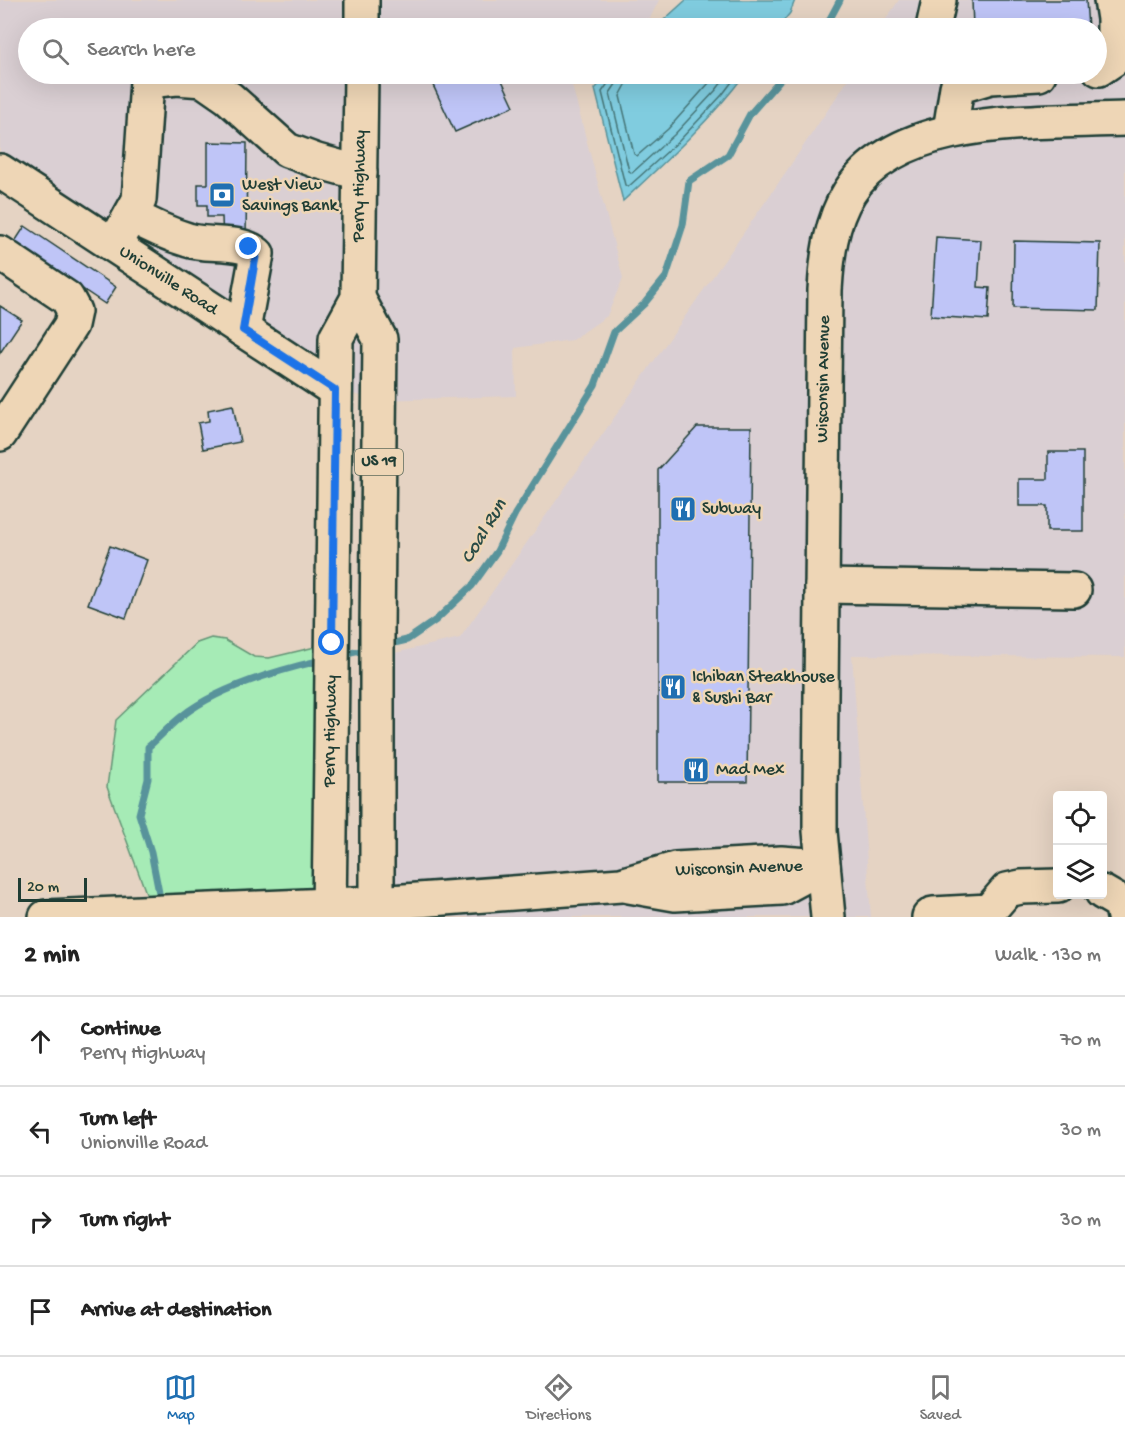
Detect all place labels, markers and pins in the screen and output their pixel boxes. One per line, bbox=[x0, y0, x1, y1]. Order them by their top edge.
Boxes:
place label: West View Savings Bank bbox=[242, 175, 340, 217]
bank icon: West View Savings Bank bbox=[207, 180, 237, 210]
restaurant icon: Subway bbox=[668, 494, 698, 524]
place label: Subway bbox=[702, 499, 761, 520]
place label: Ichiban Steakhouse & Sushi Bar bbox=[692, 667, 835, 709]
restaurant icon: Ichiban Steakhouse & Sushi Bar bbox=[658, 672, 688, 702]
restaurant icon: Mad Mex bbox=[681, 755, 711, 785]
place label: Mad Mex bbox=[716, 760, 785, 781]

